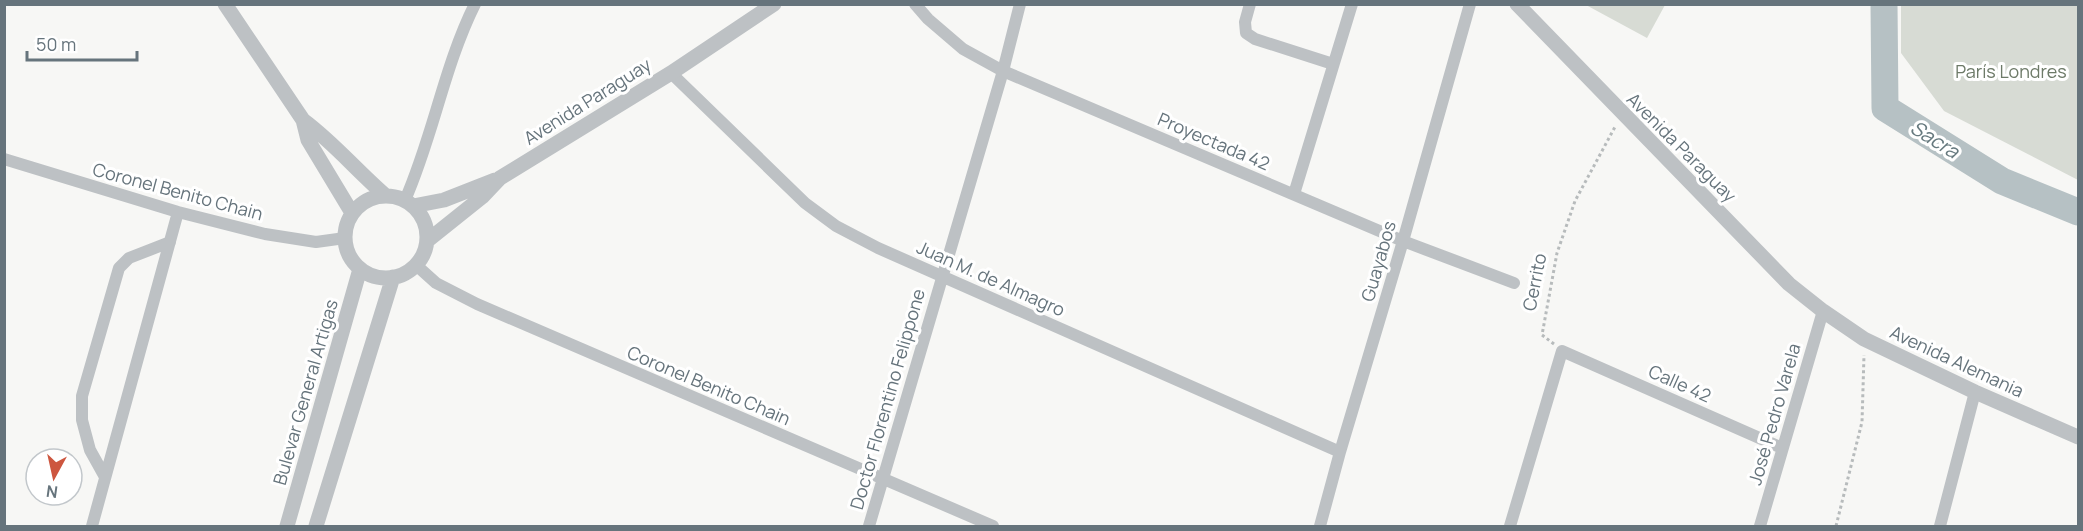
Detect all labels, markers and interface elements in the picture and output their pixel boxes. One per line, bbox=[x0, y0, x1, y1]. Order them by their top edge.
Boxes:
scale bar bbox=[27, 24, 136, 62]
text: 50 m bbox=[36, 32, 76, 56]
street label: Avenida Paraguay bbox=[519, 52, 656, 150]
park label: París Londres bbox=[1955, 59, 2067, 83]
street label: Avenida Paraguay bbox=[1622, 87, 1742, 207]
street label: Proyectada 42 bbox=[1154, 107, 1274, 175]
water label: Sacra bbox=[1906, 114, 1965, 165]
street label: Coronel Benito Chain bbox=[90, 157, 266, 225]
street label: Guayabos bbox=[1355, 218, 1401, 304]
street label: Juan M. de Almagro bbox=[913, 235, 1069, 321]
street label: Cerrito bbox=[1517, 251, 1551, 313]
street label: Doctor Florentino Felippone bbox=[844, 286, 930, 512]
street label: Bulevar General Artigas bbox=[267, 296, 343, 488]
street label: Avenida Alemania bbox=[1886, 320, 2028, 402]
street label: Coronel Benito Chain bbox=[624, 340, 794, 430]
street label: José Pedro Varela bbox=[1742, 340, 1806, 488]
street label: Calle 42 bbox=[1645, 359, 1715, 407]
north arrow bbox=[24, 447, 84, 507]
text: N bbox=[45, 480, 59, 504]

